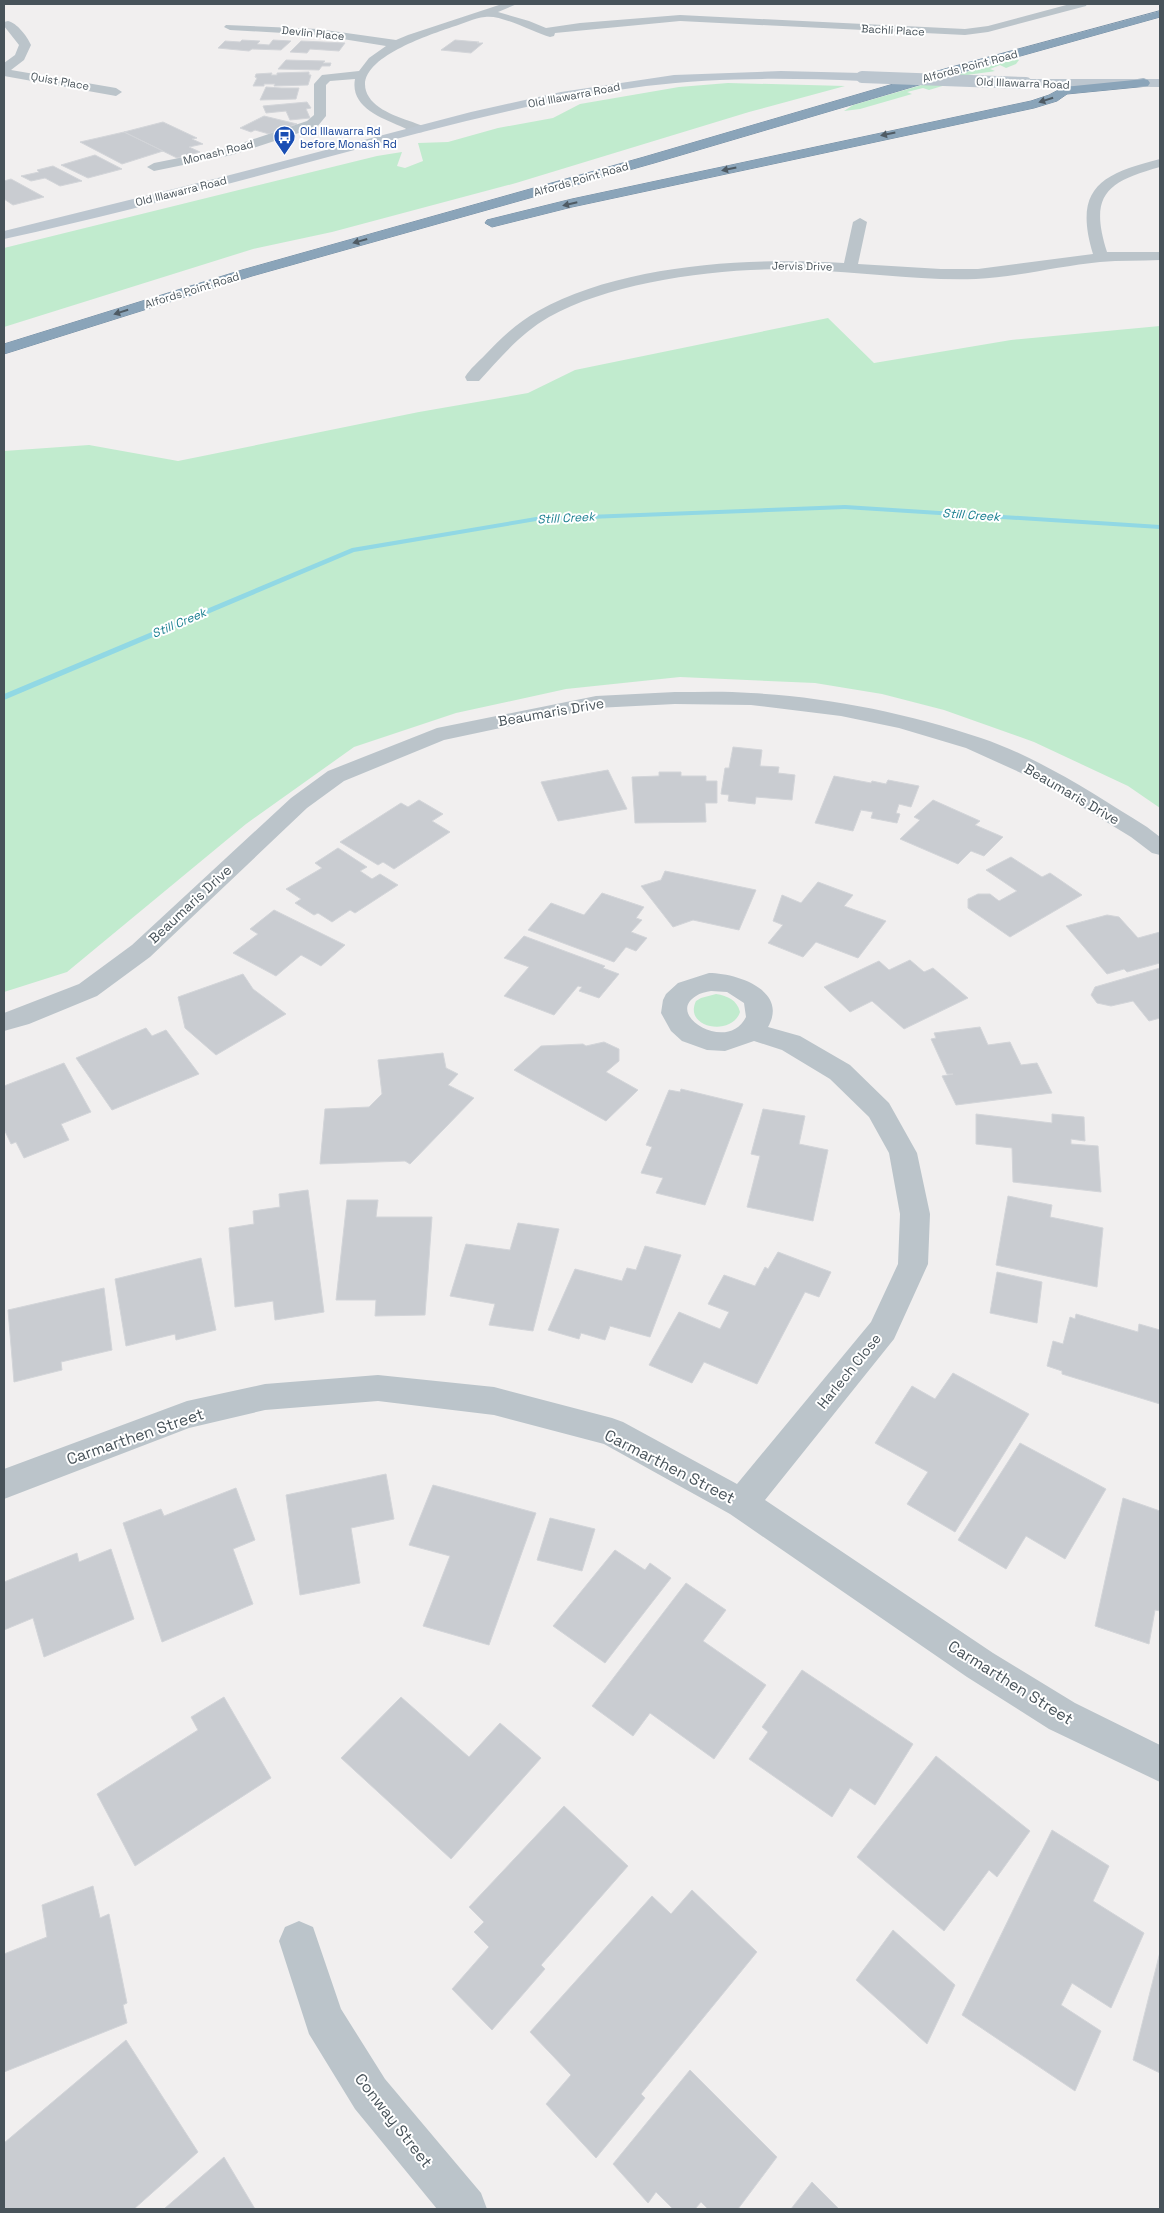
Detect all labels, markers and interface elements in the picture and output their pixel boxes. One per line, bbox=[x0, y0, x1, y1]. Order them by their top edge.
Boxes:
street label: Bachli Place bbox=[861, 21, 925, 39]
street label: Devlin Place bbox=[281, 23, 345, 43]
street label: Alfords Point Road bbox=[921, 47, 1019, 85]
street label: Quist Place bbox=[30, 69, 90, 93]
street label: Old Illawarra Road bbox=[976, 74, 1070, 92]
street label: Old Illawarra Road bbox=[527, 79, 621, 111]
one-way arrow bbox=[1038, 96, 1053, 104]
place label: Old Illawarra Rd before Monash Rd bbox=[300, 124, 397, 151]
bus stop icon: Old Illawarra Rd before Monash Rd bbox=[272, 125, 296, 156]
one-way arrow bbox=[879, 131, 895, 139]
street label: Monash Road bbox=[182, 137, 254, 167]
street label: Alfords Point Road bbox=[532, 159, 630, 199]
one-way arrow bbox=[721, 165, 736, 173]
street label: Old Illawarra Road bbox=[134, 173, 228, 209]
one-way arrow bbox=[562, 200, 577, 208]
one-way arrow bbox=[353, 237, 368, 245]
street label: Jervis Drive bbox=[772, 258, 832, 274]
street label: Alfords Point Road bbox=[143, 269, 241, 311]
one-way arrow bbox=[113, 309, 128, 317]
water label: Still Creek bbox=[942, 505, 1002, 525]
water label: Still Creek bbox=[537, 508, 597, 527]
water label: Still Creek bbox=[149, 604, 210, 642]
street label: Beaumaris Drive bbox=[497, 694, 605, 730]
street label: Beaumaris Drive bbox=[1021, 759, 1123, 829]
street label: Beaumaris Drive bbox=[145, 861, 235, 947]
street label: Harlech Close bbox=[813, 1330, 885, 1412]
street label: Carmarthen Street bbox=[64, 1403, 207, 1470]
street label: Carmarthen Street bbox=[601, 1424, 739, 1508]
street label: Carmarthen Street bbox=[944, 1635, 1077, 1729]
street label: Conway Street bbox=[350, 2069, 437, 2172]

